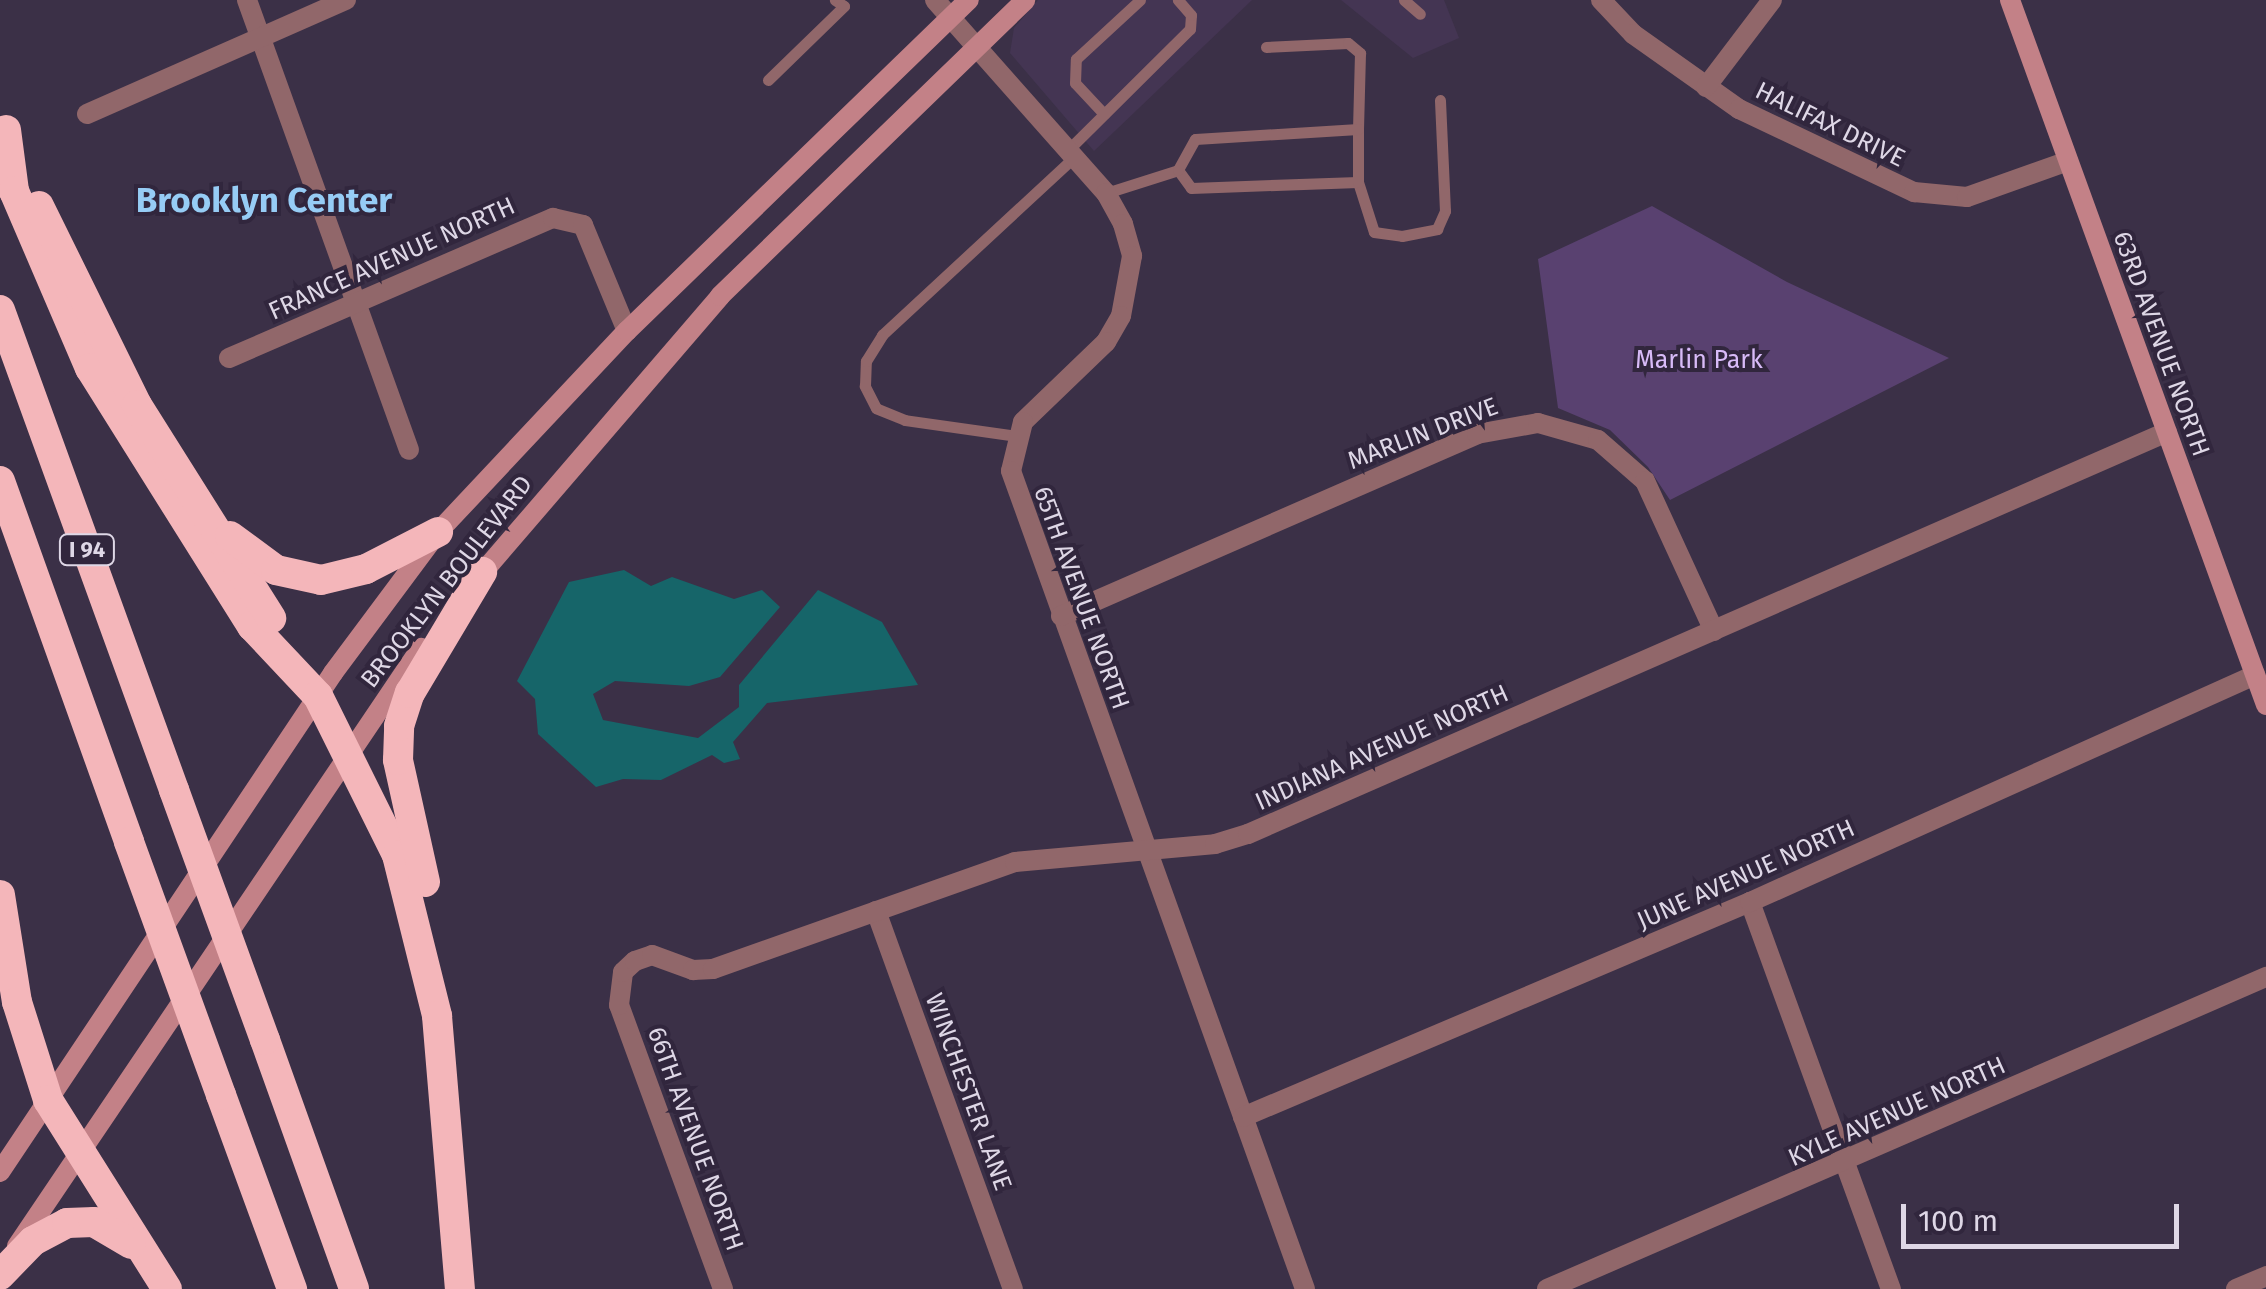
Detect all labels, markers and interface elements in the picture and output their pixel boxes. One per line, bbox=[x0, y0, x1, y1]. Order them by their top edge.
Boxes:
street label: HALIFAX DRIVE bbox=[1750, 76, 1910, 174]
district label: Brooklyn Center bbox=[136, 179, 392, 221]
street label: FRANCE AVENUE NORTH bbox=[264, 191, 520, 327]
street label: 63RD AVENUE NORTH bbox=[2106, 227, 2216, 461]
park label: Marlin Park bbox=[1635, 345, 1763, 375]
street label: MARLIN DRIVE bbox=[1344, 392, 1502, 476]
street label: BROOKLYN BOULEVARD bbox=[355, 470, 539, 694]
street label: 65TH AVENUE NORTH bbox=[1027, 482, 1135, 714]
road number: I 94 bbox=[57, 533, 117, 567]
street label: INDIANA AVENUE NORTH bbox=[1251, 679, 1513, 817]
street label: JUNE AVENUE NORTH bbox=[1633, 813, 1859, 937]
street label: WINCHESTER LANE bbox=[918, 989, 1018, 1195]
street label: 66TH AVENUE NORTH bbox=[641, 1023, 749, 1255]
street label: KYLE AVENUE NORTH bbox=[1784, 1051, 2010, 1173]
scale bar bbox=[1906, 1184, 2184, 1246]
text: 100 m bbox=[1918, 1203, 1998, 1239]

